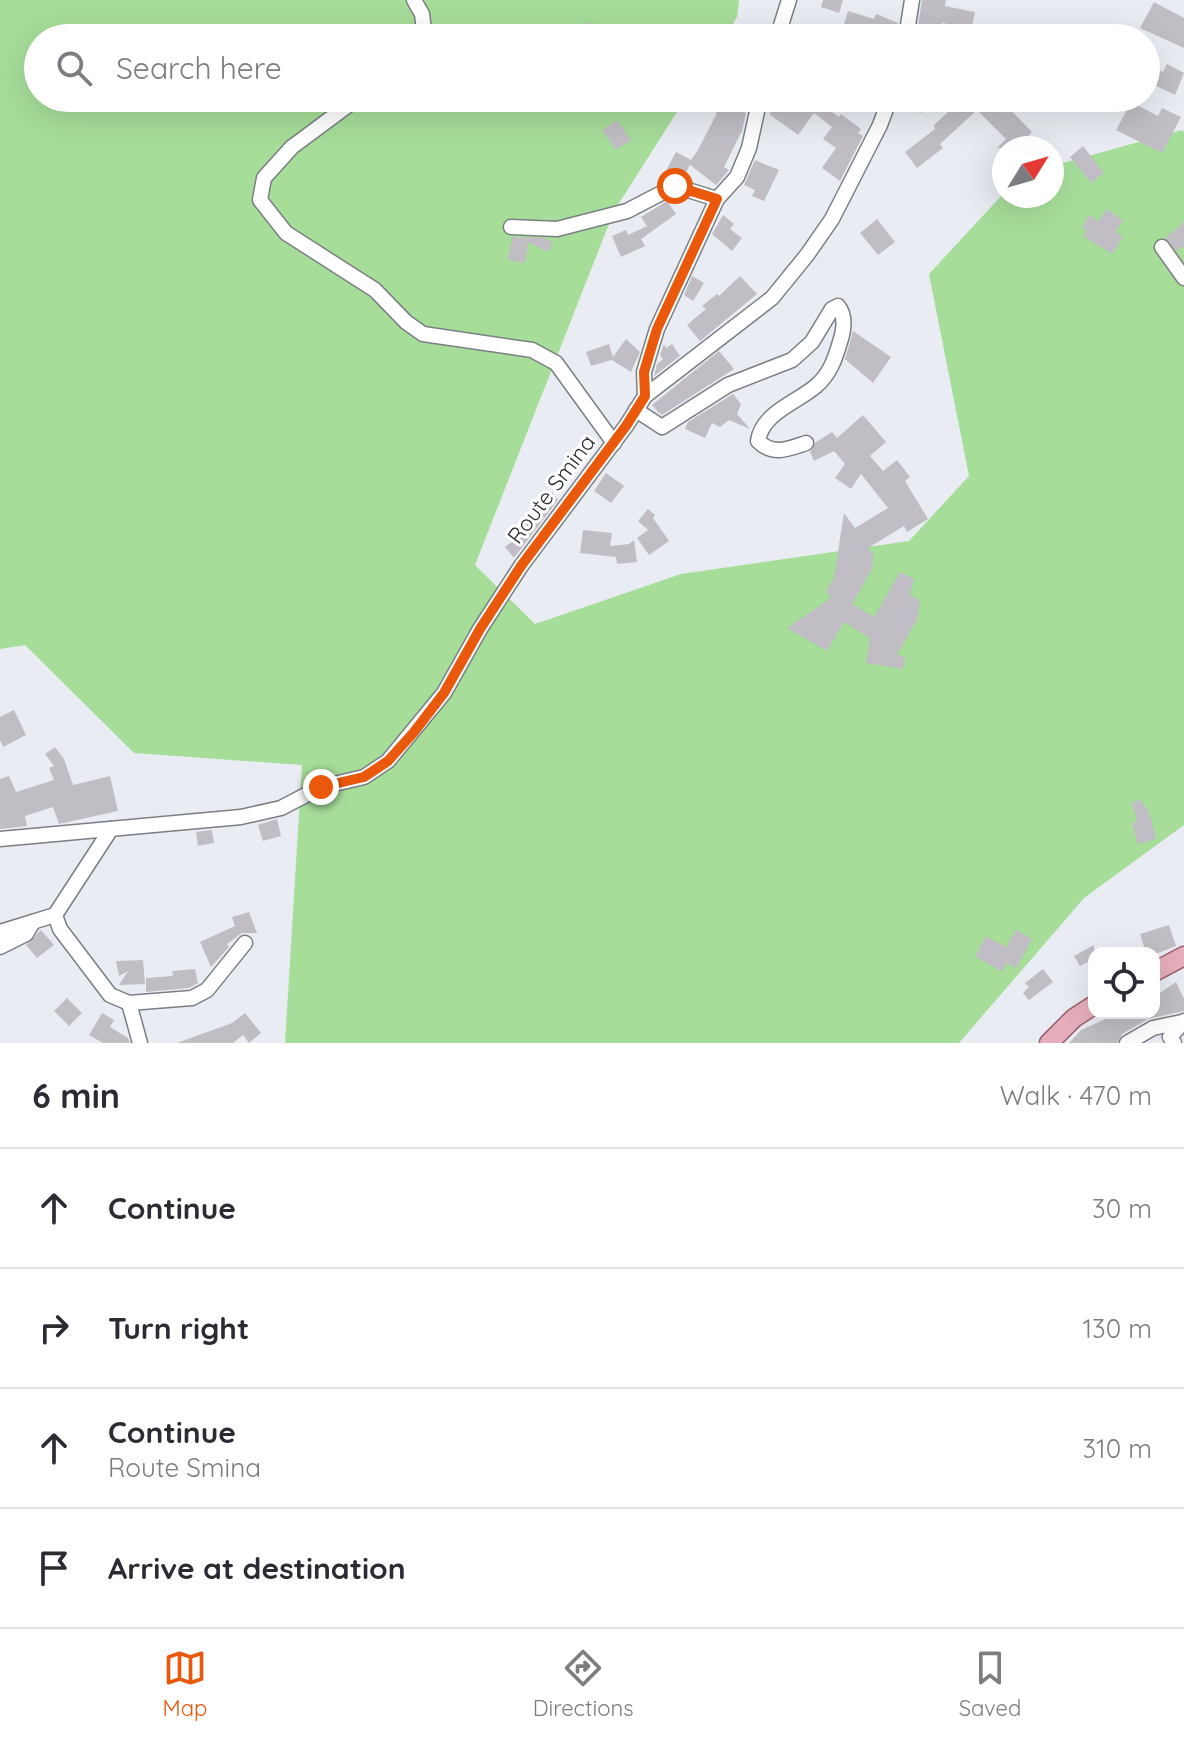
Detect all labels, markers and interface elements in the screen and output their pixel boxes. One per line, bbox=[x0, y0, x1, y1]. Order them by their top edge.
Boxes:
search box bbox=[24, 24, 1160, 112]
icon: search bbox=[52, 46, 96, 90]
text: Search here bbox=[116, 49, 282, 87]
north arrow bbox=[992, 136, 1064, 208]
route start bbox=[657, 168, 693, 204]
street label: Route Smina bbox=[501, 429, 601, 549]
route end bbox=[303, 769, 339, 805]
map controls bbox=[1088, 947, 1160, 1019]
button: locate bbox=[1088, 947, 1160, 1019]
text: 6 min bbox=[32, 1074, 120, 1117]
text: Walk · 470 m bbox=[1000, 1079, 1152, 1112]
icon: ahead bbox=[32, 1186, 76, 1230]
text: Continue bbox=[108, 1189, 236, 1227]
text: 30 m bbox=[1092, 1192, 1152, 1225]
icon: right bbox=[32, 1306, 76, 1350]
text: Turn right bbox=[108, 1309, 249, 1347]
text: 130 m bbox=[1082, 1312, 1152, 1345]
text: Continue bbox=[108, 1413, 236, 1451]
icon: ahead bbox=[32, 1426, 76, 1470]
text: 310 m bbox=[1082, 1432, 1152, 1465]
text: Route Smina bbox=[108, 1451, 261, 1484]
icon: arrive bbox=[32, 1546, 76, 1590]
text: Arrive at destination bbox=[108, 1549, 406, 1587]
tab: Map bbox=[163, 1646, 207, 1722]
tab: Directions bbox=[533, 1646, 633, 1722]
tab: Saved bbox=[959, 1646, 1021, 1722]

